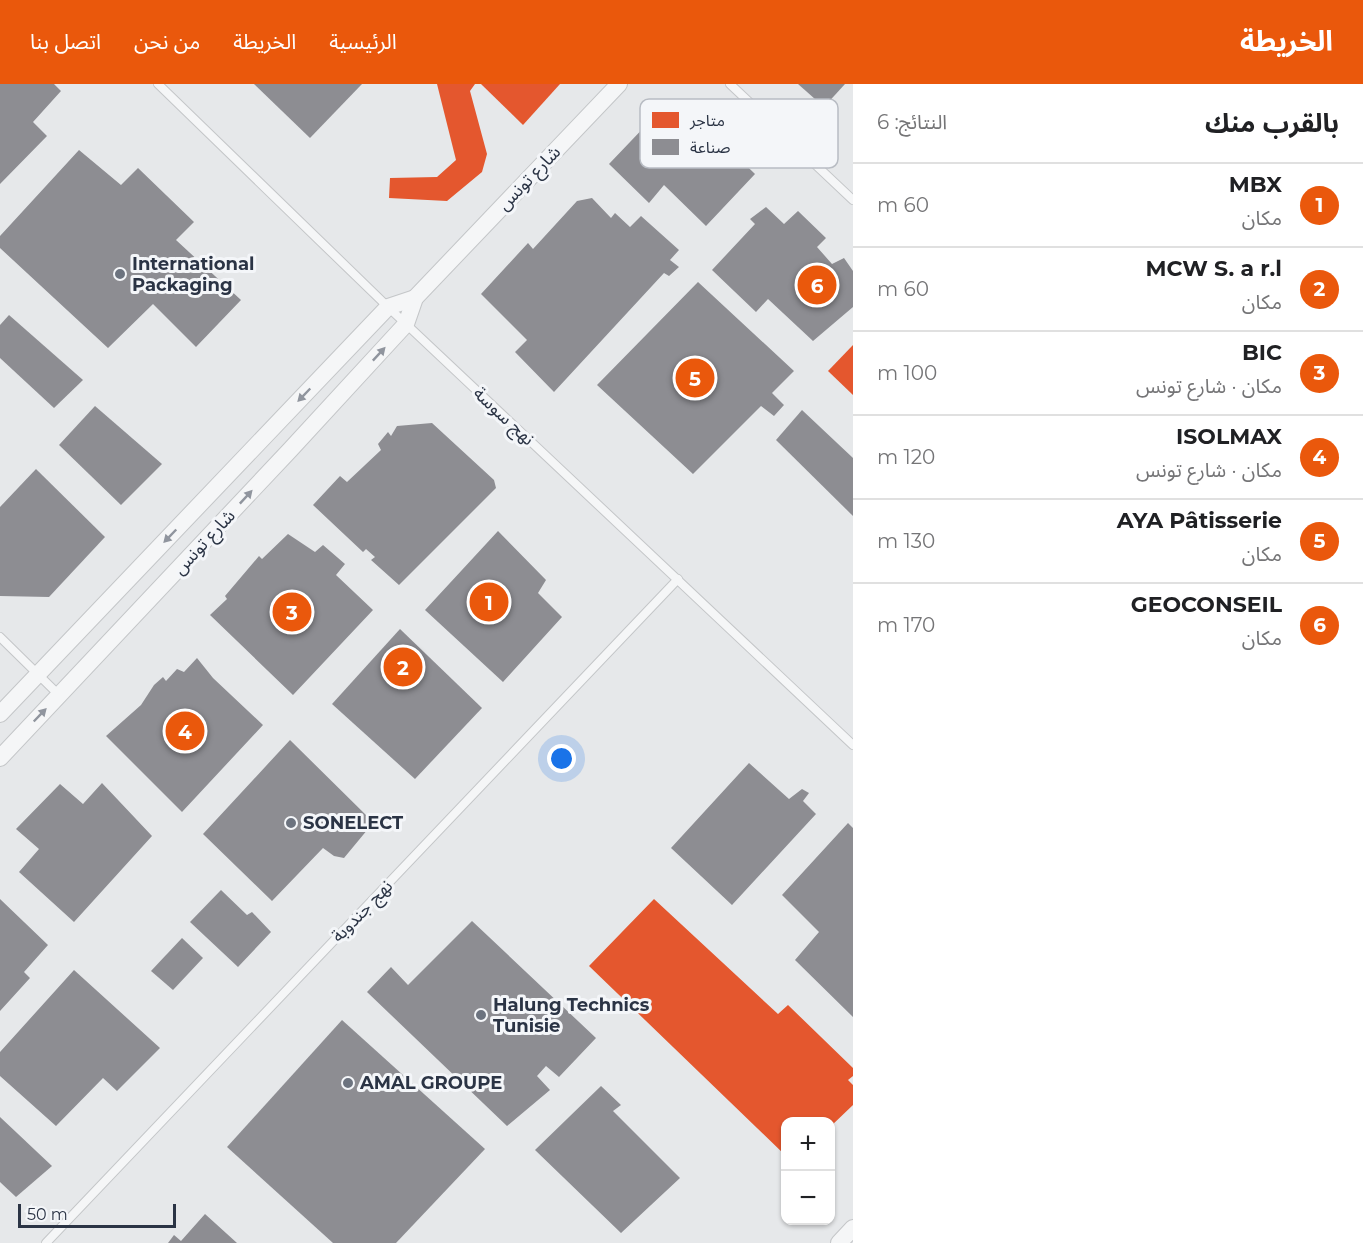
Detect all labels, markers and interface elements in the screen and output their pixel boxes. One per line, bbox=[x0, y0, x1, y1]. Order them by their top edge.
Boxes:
text: الخريطة bbox=[1240, 24, 1333, 58]
text: اتصل بنا bbox=[30, 29, 101, 54]
text: من نحن bbox=[134, 29, 200, 54]
text: الخريطة bbox=[233, 29, 296, 54]
text: الرئيسية bbox=[329, 29, 397, 54]
legend bbox=[640, 99, 838, 168]
text: بالقرب منك bbox=[1205, 107, 1339, 139]
text: النتائج: 6 bbox=[877, 110, 947, 134]
text: متاجر bbox=[689, 111, 725, 130]
text: صناعة bbox=[690, 138, 730, 157]
street label: شارع تونس bbox=[493, 141, 567, 217]
text: MBX bbox=[1229, 171, 1282, 198]
text: 60 m bbox=[877, 193, 929, 217]
text: 1 bbox=[1316, 193, 1323, 217]
text: مكان bbox=[1242, 206, 1282, 230]
place label: International Packaging bbox=[132, 253, 254, 296]
text: MCW S. a r.l bbox=[1145, 255, 1282, 282]
pin: 6 bbox=[798, 262, 836, 308]
marker: International Packaging bbox=[113, 267, 127, 281]
text: 60 m bbox=[877, 277, 929, 301]
text: 2 bbox=[1314, 277, 1325, 301]
text: مكان bbox=[1242, 290, 1282, 314]
text: BIC bbox=[1242, 339, 1282, 366]
one-way arrow bbox=[372, 347, 385, 362]
pin: 5 bbox=[676, 356, 714, 400]
text: 100 m bbox=[877, 361, 937, 385]
text: 3 bbox=[1314, 361, 1325, 385]
text: مكان · شارع تونس bbox=[1136, 374, 1282, 398]
street label: نهج سوسة bbox=[467, 382, 539, 451]
one-way arrow bbox=[298, 387, 312, 401]
text: ISOLMAX bbox=[1176, 423, 1282, 450]
text: 120 m bbox=[877, 445, 935, 469]
text: 4 bbox=[1313, 445, 1326, 469]
text: مكان · شارع تونس bbox=[1136, 458, 1282, 482]
one-way arrow bbox=[239, 490, 252, 505]
street label: شارع تونس bbox=[168, 505, 242, 581]
text: AYA Pâtisserie bbox=[1117, 507, 1282, 534]
one-way arrow bbox=[164, 528, 177, 543]
text: 130 m bbox=[877, 529, 935, 553]
text: 5 bbox=[1314, 529, 1325, 553]
text: مكان bbox=[1242, 542, 1282, 566]
pin: 1 bbox=[470, 580, 508, 624]
pin: 3 bbox=[272, 590, 312, 634]
text: GEOCONSEIL bbox=[1131, 591, 1282, 618]
text: 170 m bbox=[877, 613, 935, 637]
text: 6 bbox=[1313, 613, 1326, 637]
text: مكان bbox=[1242, 626, 1282, 650]
pin: 2 bbox=[384, 644, 422, 690]
pin: 4 bbox=[166, 708, 204, 754]
one-way arrow bbox=[33, 709, 47, 723]
your location bbox=[547, 744, 576, 773]
place label: SONELECT bbox=[303, 812, 404, 834]
marker: SONELECT bbox=[284, 816, 298, 830]
street label: نهج جندوبة bbox=[327, 875, 399, 948]
place label: Halung Technics Tunisie bbox=[493, 994, 650, 1037]
marker: Halung Technics Tunisie bbox=[474, 1008, 488, 1022]
place label: AMAL GROUPE bbox=[359, 1072, 502, 1094]
marker: AMAL GROUPE bbox=[341, 1076, 355, 1090]
map controls bbox=[781, 1117, 835, 1225]
button: + bbox=[781, 1117, 835, 1171]
button: − bbox=[781, 1171, 835, 1225]
scale bar bbox=[18, 1201, 176, 1228]
text: 50 m bbox=[27, 1205, 68, 1224]

